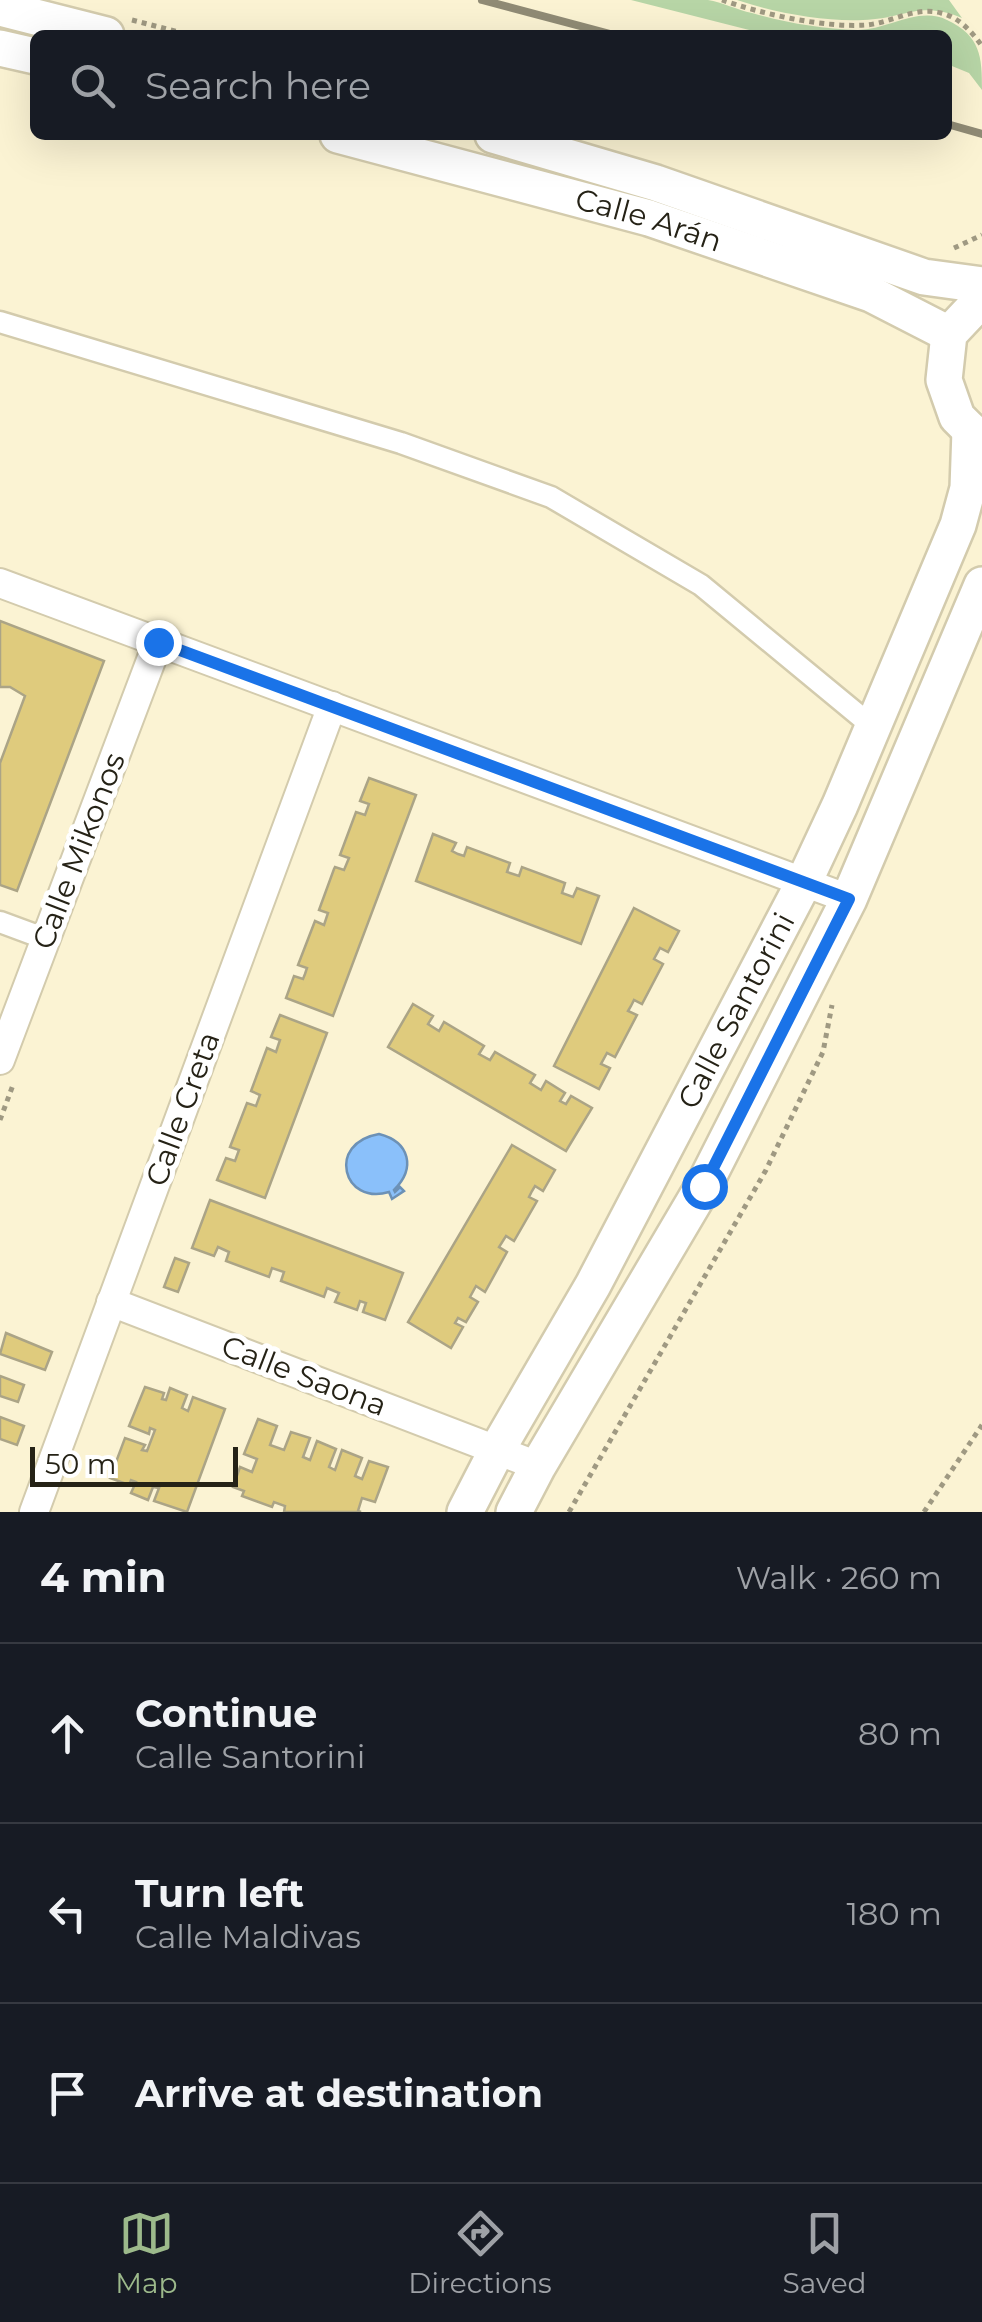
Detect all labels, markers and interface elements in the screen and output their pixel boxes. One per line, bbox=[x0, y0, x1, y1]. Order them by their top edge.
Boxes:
search box bbox=[30, 30, 952, 140]
icon: search bbox=[65, 58, 120, 113]
text: Search here bbox=[145, 62, 371, 109]
street label: Calle Arán bbox=[571, 180, 727, 260]
route end bbox=[136, 620, 182, 666]
street label: Calle Mikonos bbox=[24, 747, 133, 954]
street label: Calle Santorini bbox=[670, 906, 803, 1115]
street label: Calle Creta bbox=[138, 1027, 227, 1191]
route start bbox=[682, 1164, 728, 1210]
street label: Calle Saona bbox=[216, 1327, 392, 1424]
scale bar bbox=[30, 1442, 238, 1486]
text: 50 m bbox=[45, 1447, 116, 1481]
text: 4 min bbox=[40, 1551, 167, 1603]
text: Walk · 260 m bbox=[736, 1558, 942, 1597]
text: Continue bbox=[135, 1690, 317, 1737]
icon: ahead bbox=[40, 1706, 95, 1761]
text: 80 m bbox=[858, 1714, 942, 1753]
text: Calle Santorini bbox=[135, 1737, 365, 1776]
text: Turn left bbox=[135, 1870, 304, 1917]
icon: left bbox=[40, 1886, 95, 1941]
text: 180 m bbox=[847, 1894, 942, 1933]
text: Calle Maldivas bbox=[135, 1917, 361, 1956]
icon: arrive bbox=[40, 2066, 95, 2121]
text: Arrive at destination bbox=[135, 2070, 543, 2117]
tab: Map bbox=[115, 2206, 178, 2300]
tab: Directions bbox=[408, 2206, 552, 2300]
tab: Saved bbox=[782, 2206, 867, 2300]

